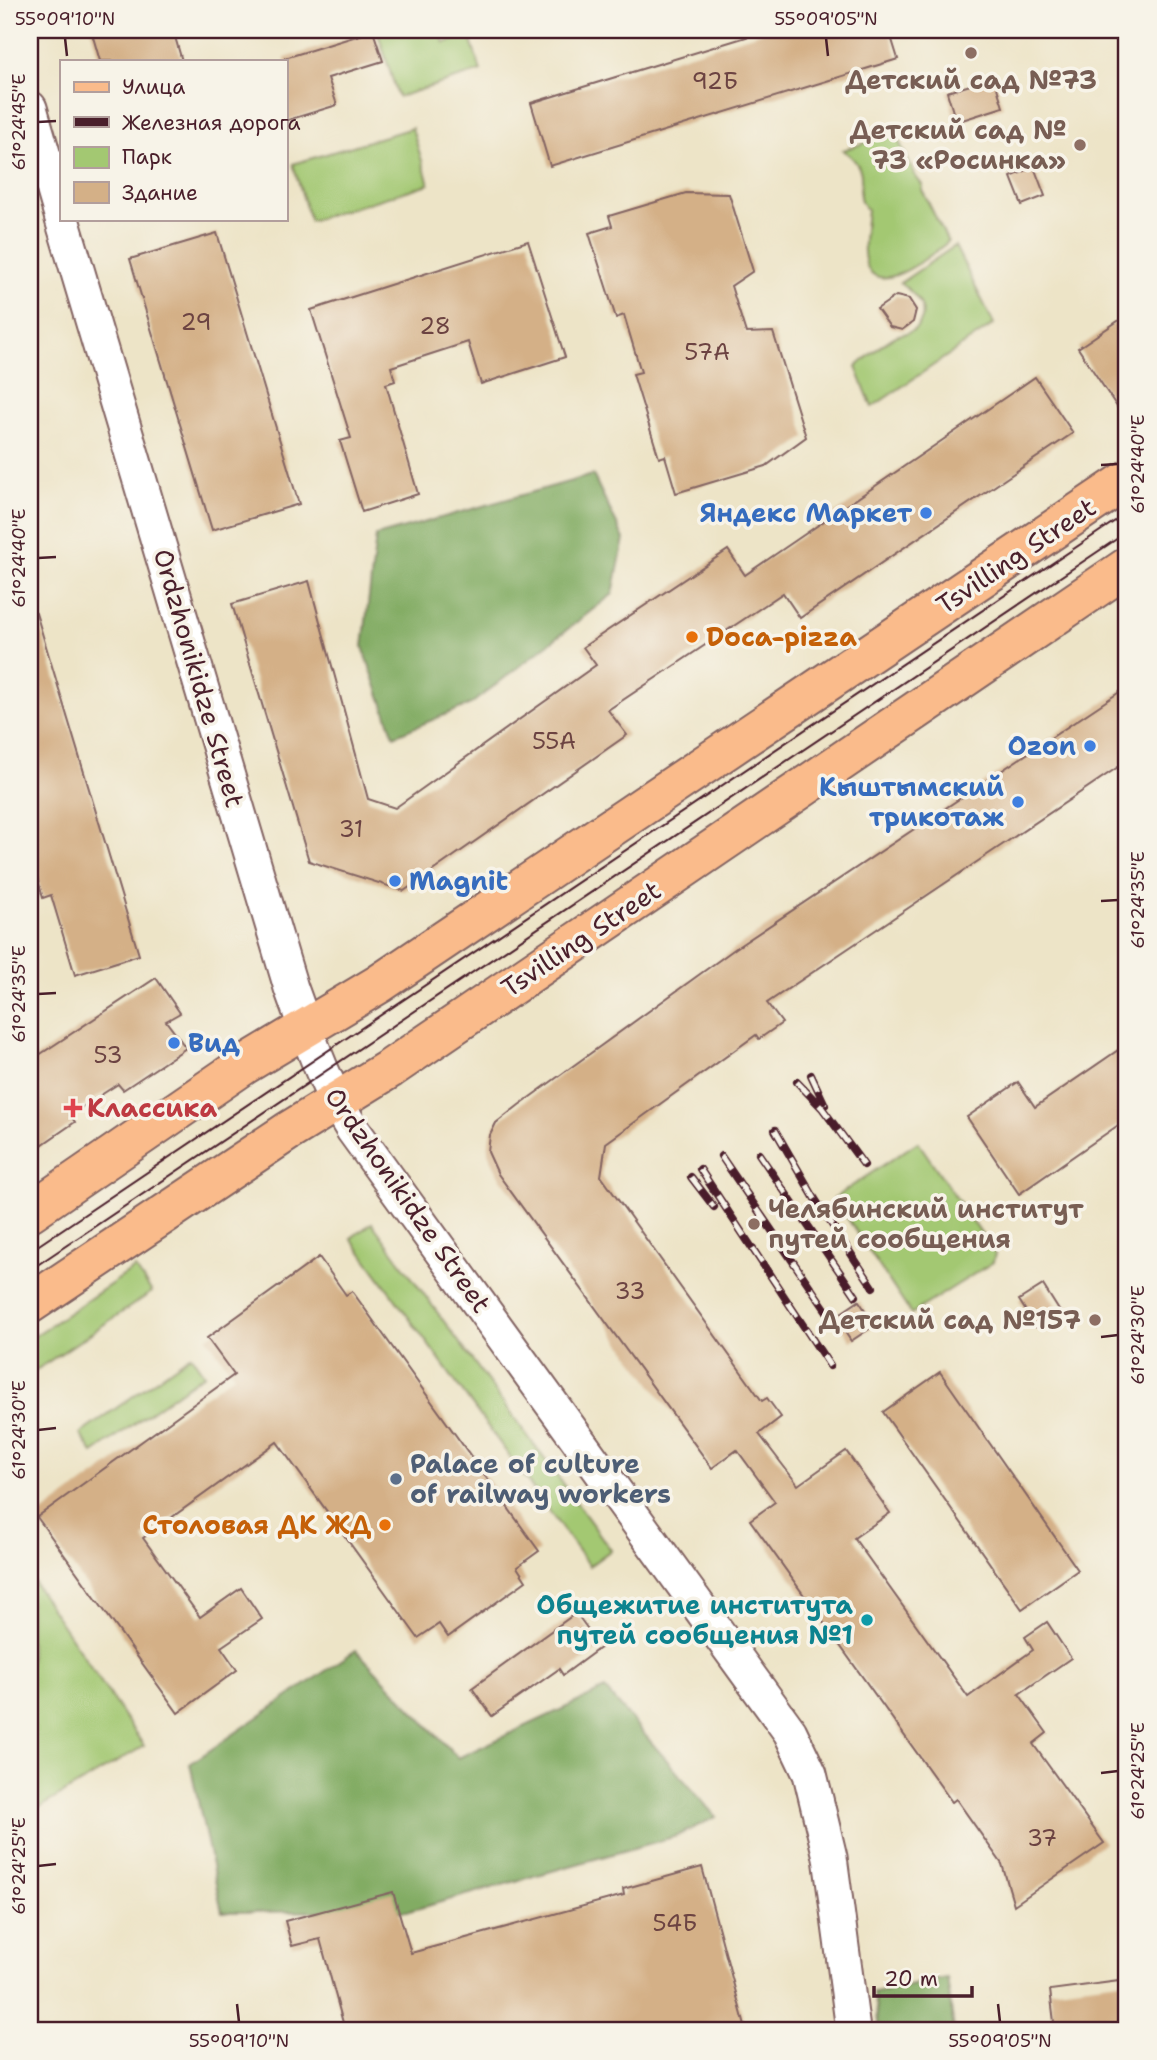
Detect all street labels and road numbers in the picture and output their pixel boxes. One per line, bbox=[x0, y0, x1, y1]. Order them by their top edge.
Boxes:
street label: Tsvilling Street bbox=[929, 489, 1102, 622]
street label: Ordzhonikidze Street bbox=[146, 544, 253, 811]
street label: Tsvilling Street bbox=[494, 872, 667, 1005]
street label: Ordzhonikidze Street bbox=[317, 1080, 499, 1319]

